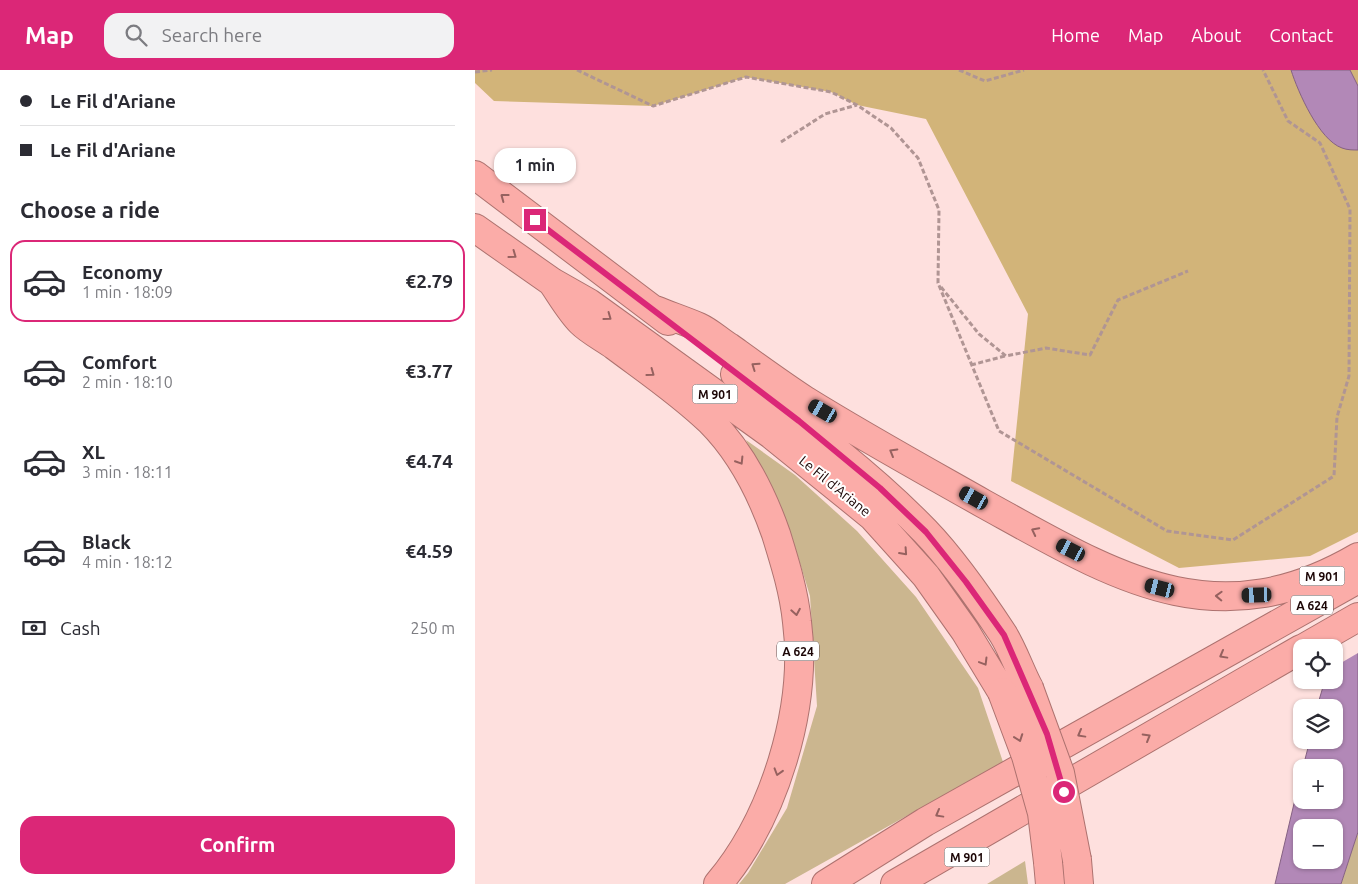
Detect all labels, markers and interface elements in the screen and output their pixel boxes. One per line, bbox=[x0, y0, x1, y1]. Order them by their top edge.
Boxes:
search box bbox=[104, 13, 454, 58]
icon: search bbox=[122, 21, 150, 49]
text: Map bbox=[25, 22, 74, 49]
text: Search here bbox=[162, 24, 262, 46]
text: Home bbox=[1051, 25, 1100, 45]
text: Map bbox=[1128, 25, 1163, 45]
text: About bbox=[1191, 25, 1241, 45]
text: Contact bbox=[1269, 25, 1333, 45]
text: Le Fil d'Ariane bbox=[50, 90, 176, 112]
text: Le Fil d'Ariane bbox=[50, 139, 176, 161]
callout: 1 min bbox=[494, 148, 576, 182]
text: 1 min bbox=[515, 156, 555, 174]
one-way arrow bbox=[500, 194, 510, 203]
text: Choose a ride bbox=[20, 197, 160, 222]
route end bbox=[524, 209, 546, 231]
one-way arrow bbox=[507, 249, 517, 258]
icon: car bbox=[22, 259, 67, 304]
text: Economy bbox=[82, 261, 163, 283]
text: €2.79 bbox=[405, 270, 453, 292]
text: 1 min · 18:09 bbox=[82, 283, 173, 301]
one-way arrow bbox=[602, 311, 612, 320]
icon: car bbox=[22, 349, 67, 394]
text: Comfort bbox=[82, 351, 157, 373]
text: €3.77 bbox=[405, 360, 453, 382]
one-way arrow bbox=[751, 363, 761, 372]
one-way arrow bbox=[645, 367, 655, 376]
text: 2 min · 18:10 bbox=[82, 373, 173, 391]
road number: M 901 bbox=[693, 384, 737, 404]
car bbox=[806, 397, 839, 425]
icon: car bbox=[22, 439, 67, 484]
text: XL bbox=[82, 441, 105, 463]
one-way arrow bbox=[889, 448, 898, 458]
text: €4.74 bbox=[405, 450, 453, 472]
street label: Le Fil d'Ariane bbox=[796, 452, 874, 520]
one-way arrow bbox=[734, 455, 743, 465]
text: 3 min · 18:11 bbox=[82, 463, 173, 481]
car bbox=[957, 484, 990, 512]
one-way arrow bbox=[1031, 527, 1040, 537]
icon: car bbox=[22, 529, 67, 574]
text: Black bbox=[82, 531, 131, 553]
car bbox=[1054, 537, 1087, 563]
text: €4.59 bbox=[405, 540, 453, 562]
one-way arrow bbox=[899, 546, 908, 555]
text: 4 min · 18:12 bbox=[82, 553, 173, 571]
road number: M 901 bbox=[1299, 566, 1345, 586]
car bbox=[1143, 577, 1176, 599]
car bbox=[1241, 587, 1272, 603]
one-way arrow bbox=[1214, 591, 1222, 601]
road number: A 624 bbox=[1291, 596, 1333, 614]
one-way arrow bbox=[790, 608, 800, 617]
icon: cash bbox=[20, 614, 48, 642]
text: Cash bbox=[60, 617, 101, 639]
text: 250 m bbox=[410, 619, 455, 637]
map controls bbox=[1293, 639, 1343, 869]
button: locate bbox=[1293, 639, 1343, 689]
road number: A 624 bbox=[777, 642, 819, 660]
one-way arrow bbox=[1219, 648, 1228, 658]
one-way arrow bbox=[977, 656, 987, 665]
button: layers bbox=[1293, 699, 1343, 749]
one-way arrow bbox=[1077, 728, 1086, 738]
one-way arrow bbox=[1013, 733, 1023, 742]
one-way arrow bbox=[1142, 734, 1151, 744]
button: + bbox=[1293, 759, 1343, 809]
one-way arrow bbox=[774, 768, 784, 776]
route start bbox=[1053, 781, 1075, 803]
one-way arrow bbox=[936, 808, 945, 818]
button: Confirm bbox=[20, 816, 455, 874]
button: − bbox=[1293, 819, 1343, 869]
road number: M 901 bbox=[945, 848, 989, 866]

